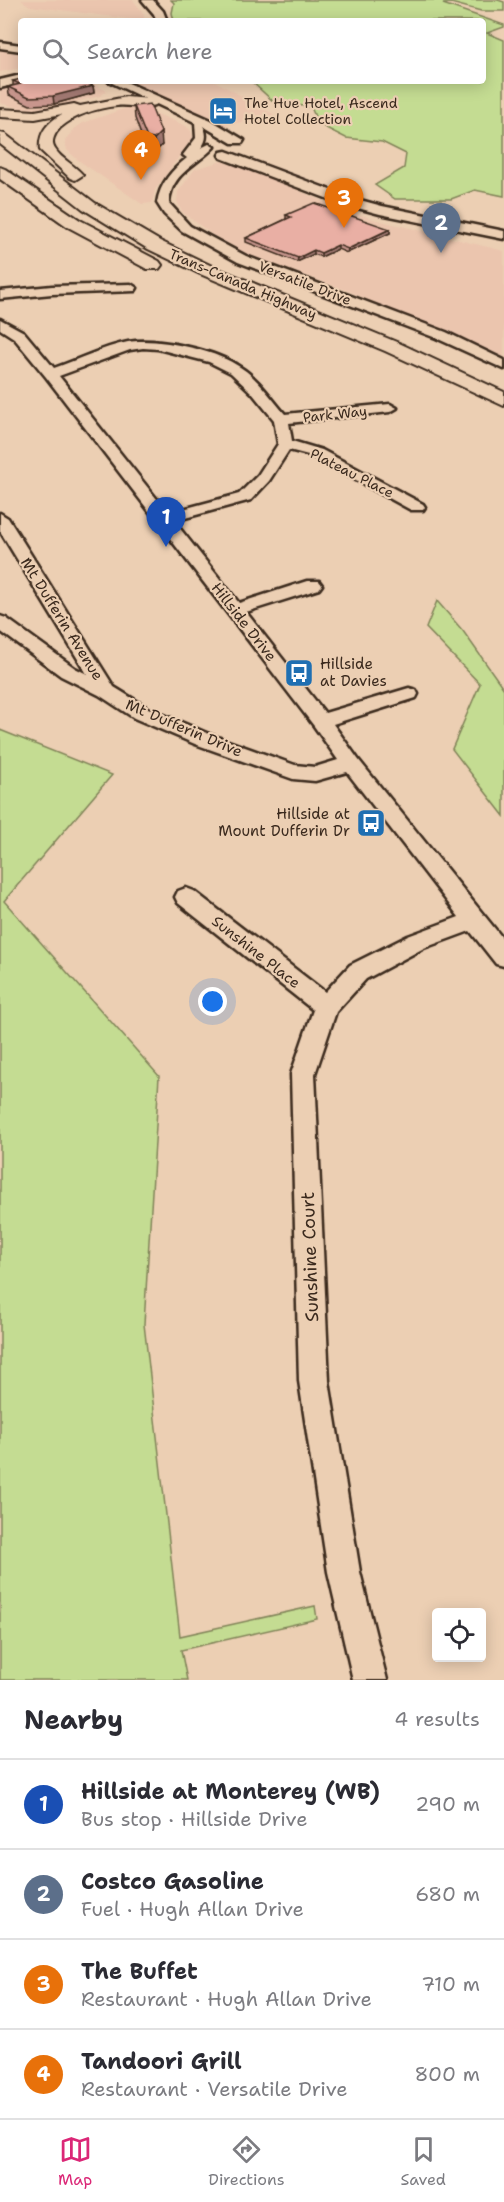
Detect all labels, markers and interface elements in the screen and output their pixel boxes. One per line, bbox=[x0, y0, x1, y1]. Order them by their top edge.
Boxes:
search box bbox=[18, 18, 486, 84]
icon: search bbox=[39, 35, 72, 68]
text: Search here bbox=[87, 37, 213, 66]
place label: The Hue Hotel, Ascend Hotel Collection bbox=[244, 94, 398, 128]
hotel icon: The Hue Hotel, Ascend Hotel Collection bbox=[207, 95, 239, 127]
pin: 4 bbox=[122, 130, 160, 180]
pin: 3 bbox=[324, 178, 364, 228]
pin: 2 bbox=[422, 204, 460, 253]
street label: Trans-Canada Highway bbox=[166, 245, 320, 323]
street label: Versatile Drive bbox=[256, 257, 354, 309]
street label: Park Way bbox=[302, 402, 368, 426]
street label: Plateau Place bbox=[307, 444, 397, 502]
pin: 1 bbox=[146, 498, 186, 547]
street label: Mt Dufferin Avenue bbox=[16, 554, 108, 684]
street label: Hillside Drive bbox=[207, 578, 281, 666]
place label: Hillside at Davies bbox=[320, 654, 387, 691]
bus stop icon: Hillside at Davies bbox=[283, 657, 315, 689]
street label: Mt Dufferin Drive bbox=[123, 694, 245, 762]
place label: Hillside at Mount Dufferin Dr bbox=[218, 804, 350, 841]
bus stop icon: Hillside at Mount Dufferin Dr bbox=[355, 807, 387, 839]
street label: Sunshine Place bbox=[208, 911, 304, 993]
your location bbox=[198, 987, 227, 1016]
street label: Sunshine Court bbox=[296, 1191, 324, 1322]
map controls bbox=[432, 1608, 486, 1662]
button: locate bbox=[432, 1608, 486, 1662]
text: Nearby bbox=[24, 1702, 123, 1737]
text: 4 results bbox=[394, 1706, 480, 1732]
text: Hillside at Monterey (WB) bbox=[81, 1777, 380, 1806]
text: 1 bbox=[39, 1791, 48, 1817]
text: 290 m bbox=[415, 1791, 480, 1817]
text: Bus stop · Hillside Drive bbox=[81, 1806, 308, 1832]
text: Costco Gasoline bbox=[81, 1867, 264, 1896]
text: 2 bbox=[37, 1881, 51, 1907]
text: 680 m bbox=[415, 1881, 480, 1907]
text: Fuel · Hugh Allan Drive bbox=[81, 1896, 304, 1922]
text: The Buffet bbox=[81, 1957, 198, 1986]
text: 3 bbox=[37, 1971, 51, 1997]
text: 710 m bbox=[421, 1971, 480, 1997]
text: Restaurant · Hugh Allan Drive bbox=[81, 1986, 372, 2012]
text: Tandoori Grill bbox=[81, 2047, 242, 2076]
text: 4 bbox=[37, 2061, 51, 2087]
text: 800 m bbox=[415, 2061, 480, 2087]
text: Restaurant · Versatile Drive bbox=[81, 2076, 348, 2102]
tab: Map bbox=[58, 2133, 92, 2190]
tab: Directions bbox=[208, 2133, 285, 2190]
tab: Saved bbox=[401, 2133, 446, 2190]

